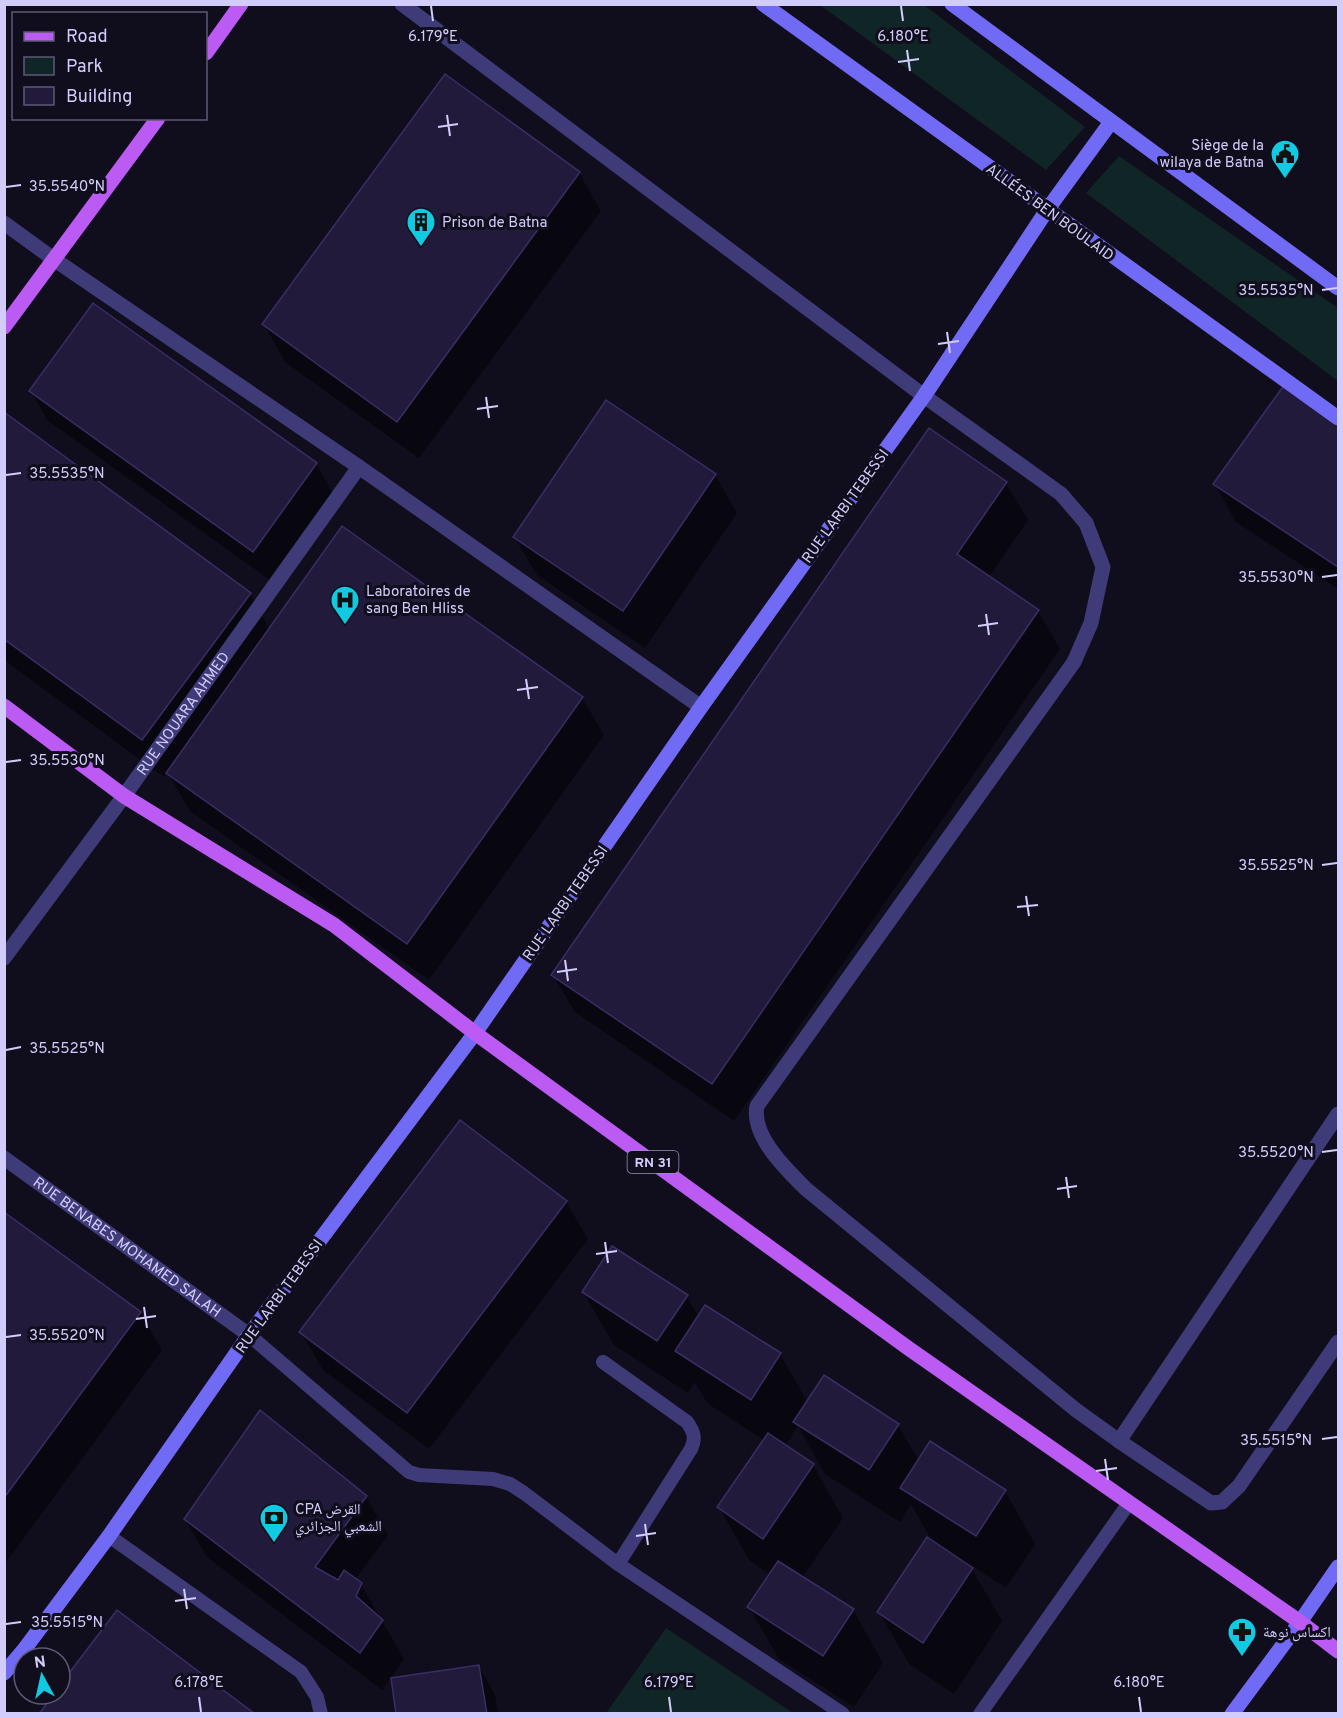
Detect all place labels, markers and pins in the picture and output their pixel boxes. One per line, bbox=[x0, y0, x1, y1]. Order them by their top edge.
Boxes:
place label: Siège de la wilaya de Batna bbox=[1159, 137, 1264, 173]
public building icon: Siège de la wilaya de Batna bbox=[1269, 138, 1301, 180]
building icon: Prison de Batna bbox=[405, 206, 437, 248]
place label: Prison de Batna bbox=[442, 214, 547, 233]
place label: Laboratoires de sang Ben Hliss bbox=[366, 583, 471, 619]
hospital icon: Laboratoires de sang Ben Hliss bbox=[329, 584, 361, 626]
place label: CPA القرض الشعبي الجزائري bbox=[295, 1501, 382, 1538]
bank icon: CPA القرض الشعبي الجزائري bbox=[258, 1502, 290, 1544]
pharmacy icon: اكساس نوهة bbox=[1226, 1616, 1258, 1658]
place label: اكساس نوهة bbox=[1263, 1624, 1331, 1643]

